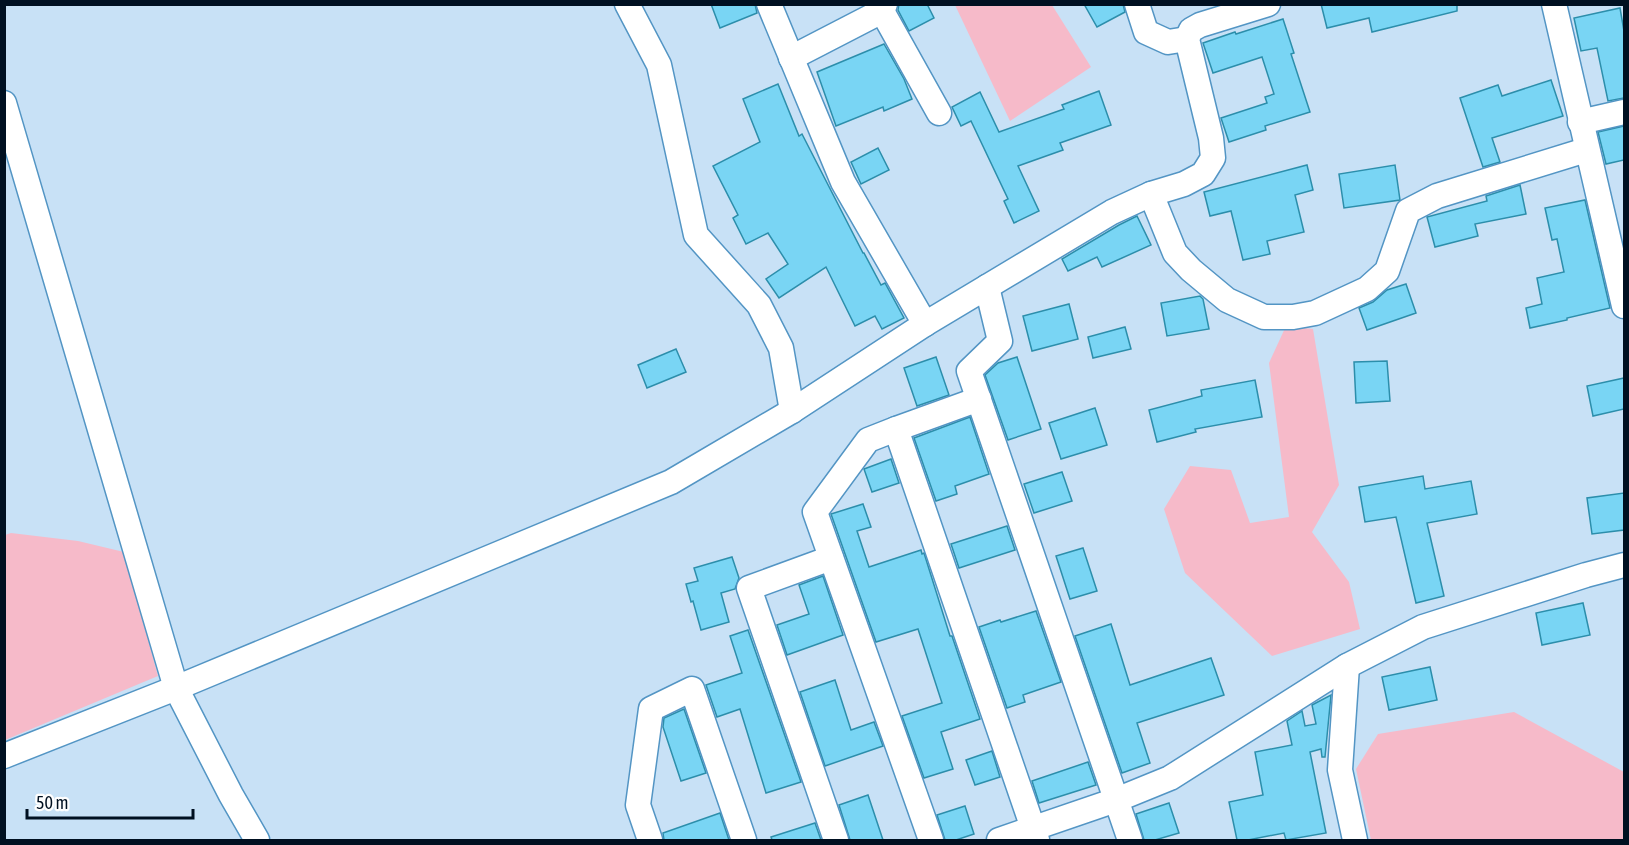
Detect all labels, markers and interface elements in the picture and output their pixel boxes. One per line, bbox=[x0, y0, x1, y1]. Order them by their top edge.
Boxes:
scale bar bbox=[27, 782, 194, 820]
text: 50 m bbox=[36, 792, 68, 813]

